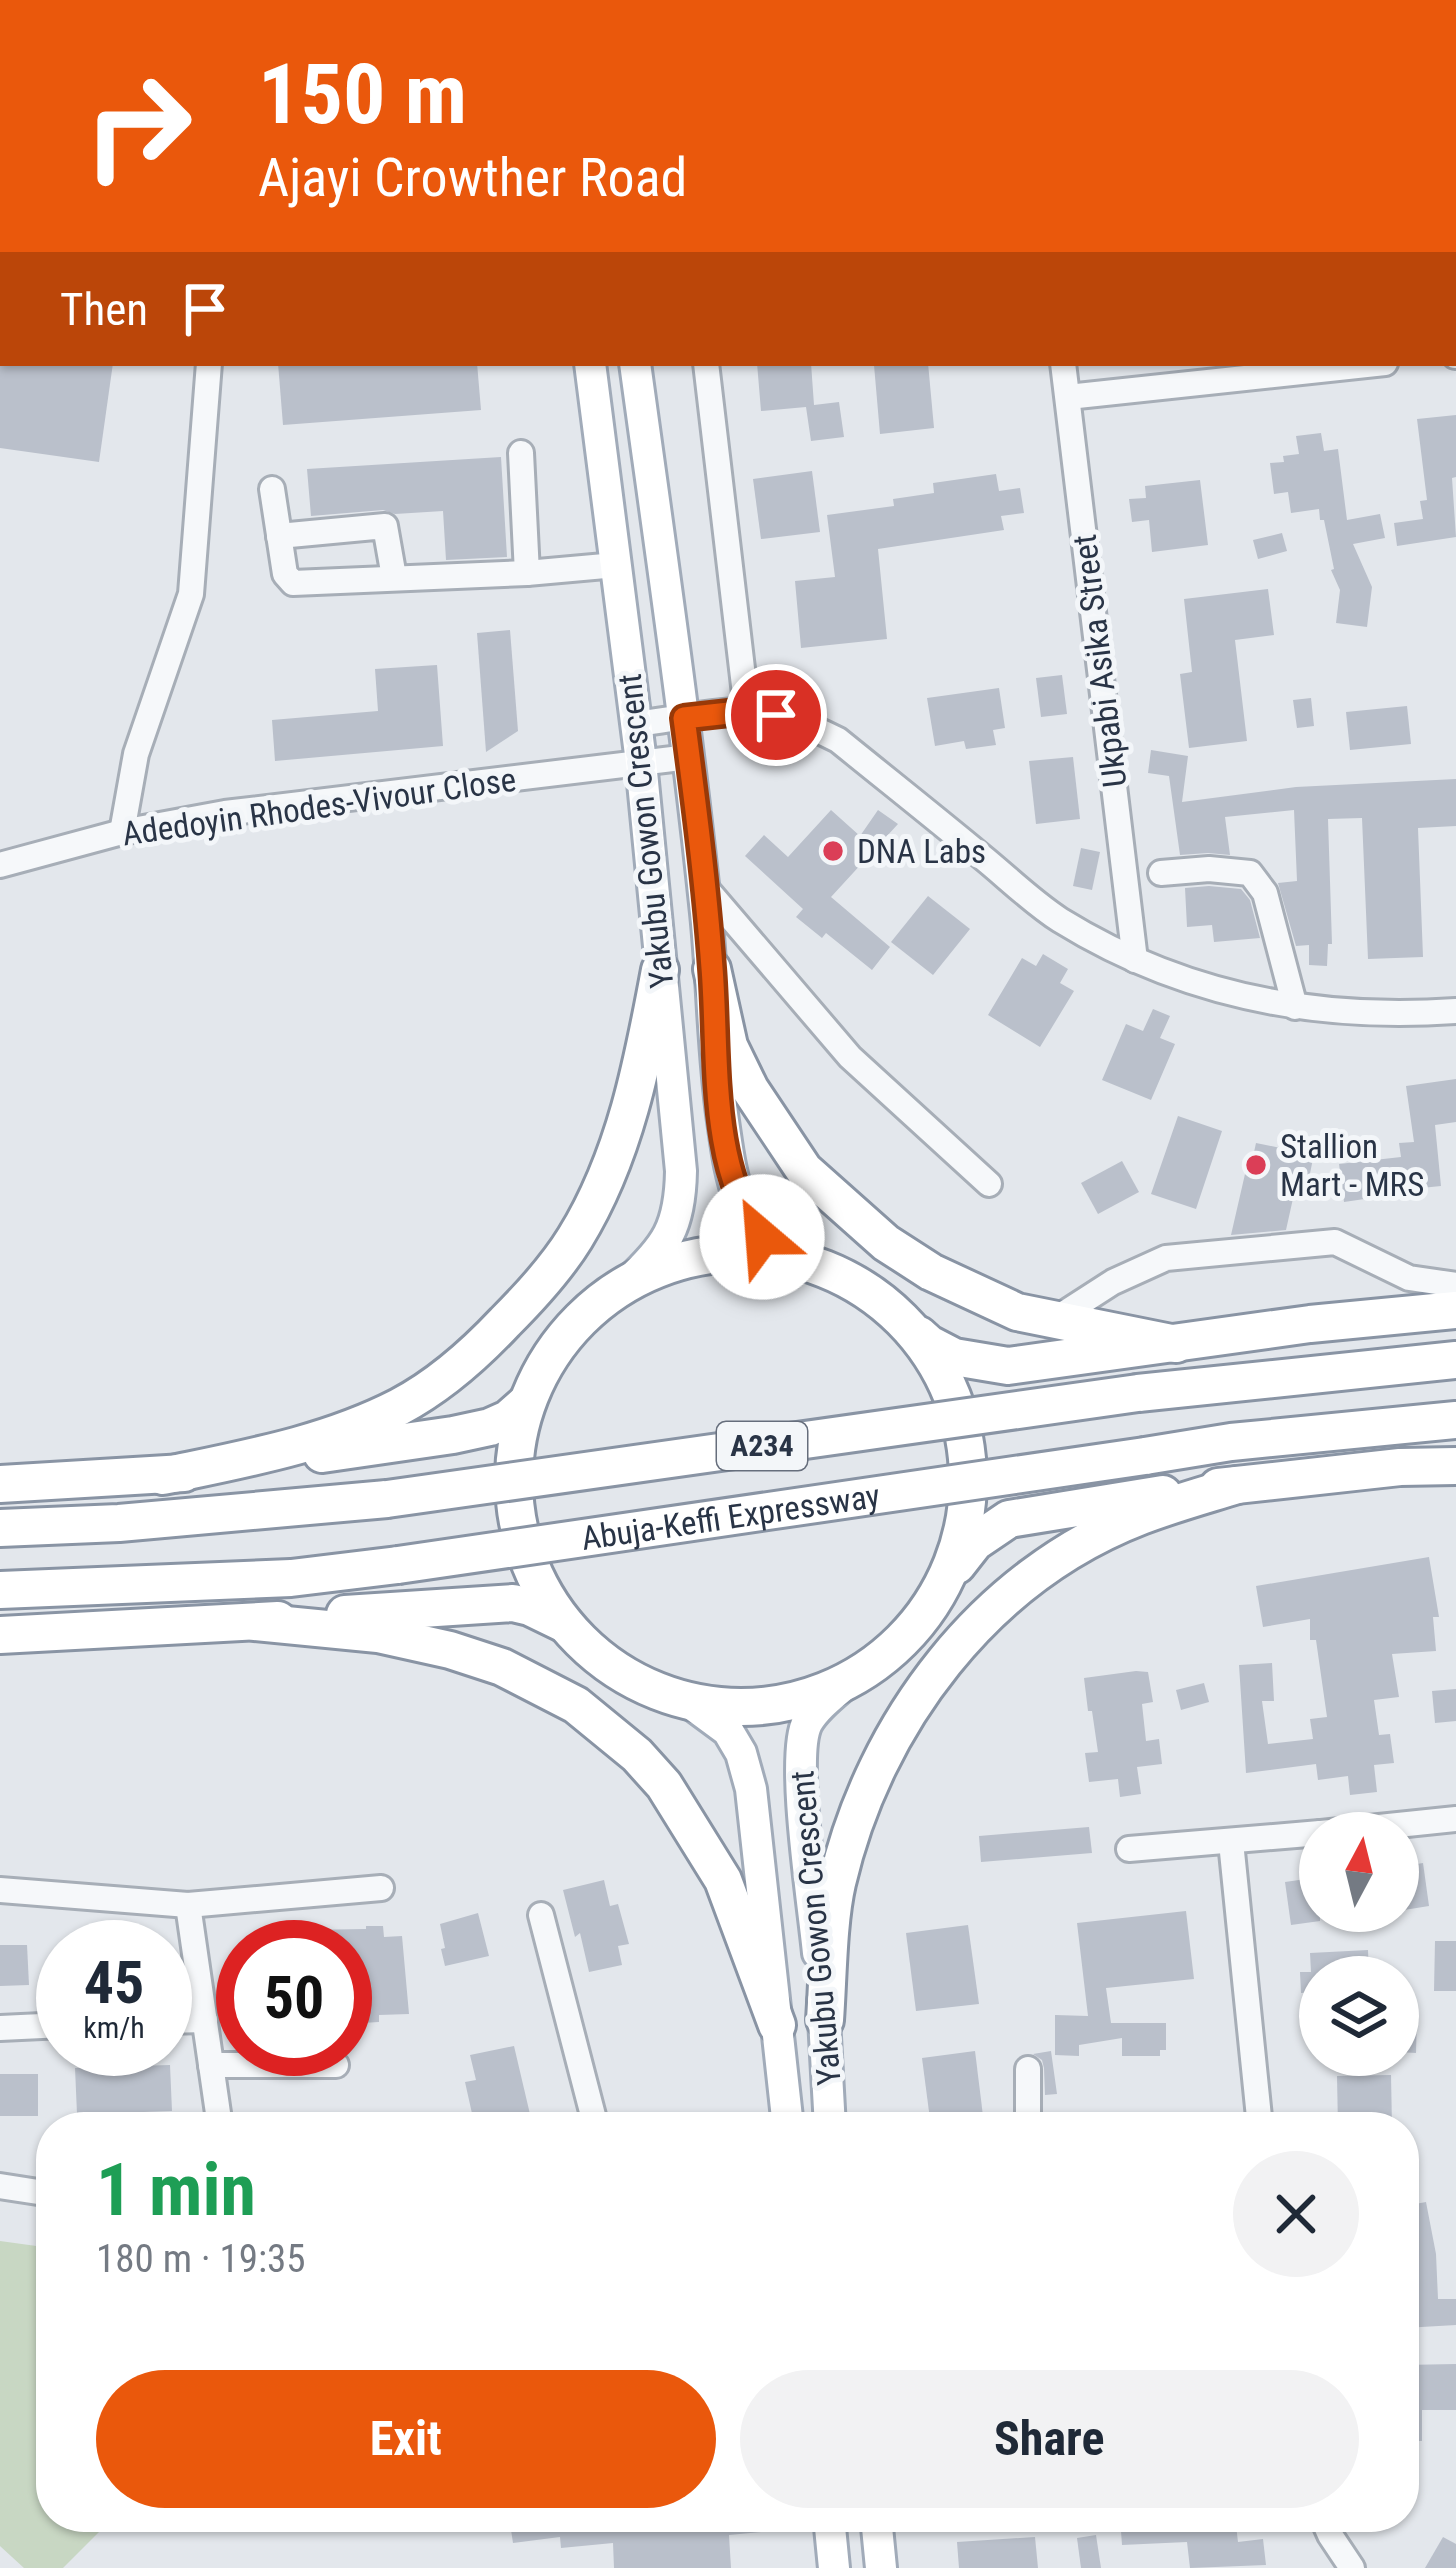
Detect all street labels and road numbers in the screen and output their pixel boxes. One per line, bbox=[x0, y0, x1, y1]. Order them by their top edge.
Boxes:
street label: Ukpabi Asika Street bbox=[1065, 532, 1134, 789]
street label: Yakubu Gowon Crescent bbox=[610, 672, 681, 990]
street label: Adedoyin Rhodes-Vivour Close bbox=[120, 760, 518, 853]
road number: A234 bbox=[717, 1422, 807, 1470]
street label: Abuja-Keffi Expressway bbox=[579, 1476, 883, 1558]
street label: Yakubu Gowon Crescent bbox=[782, 1769, 849, 2087]

